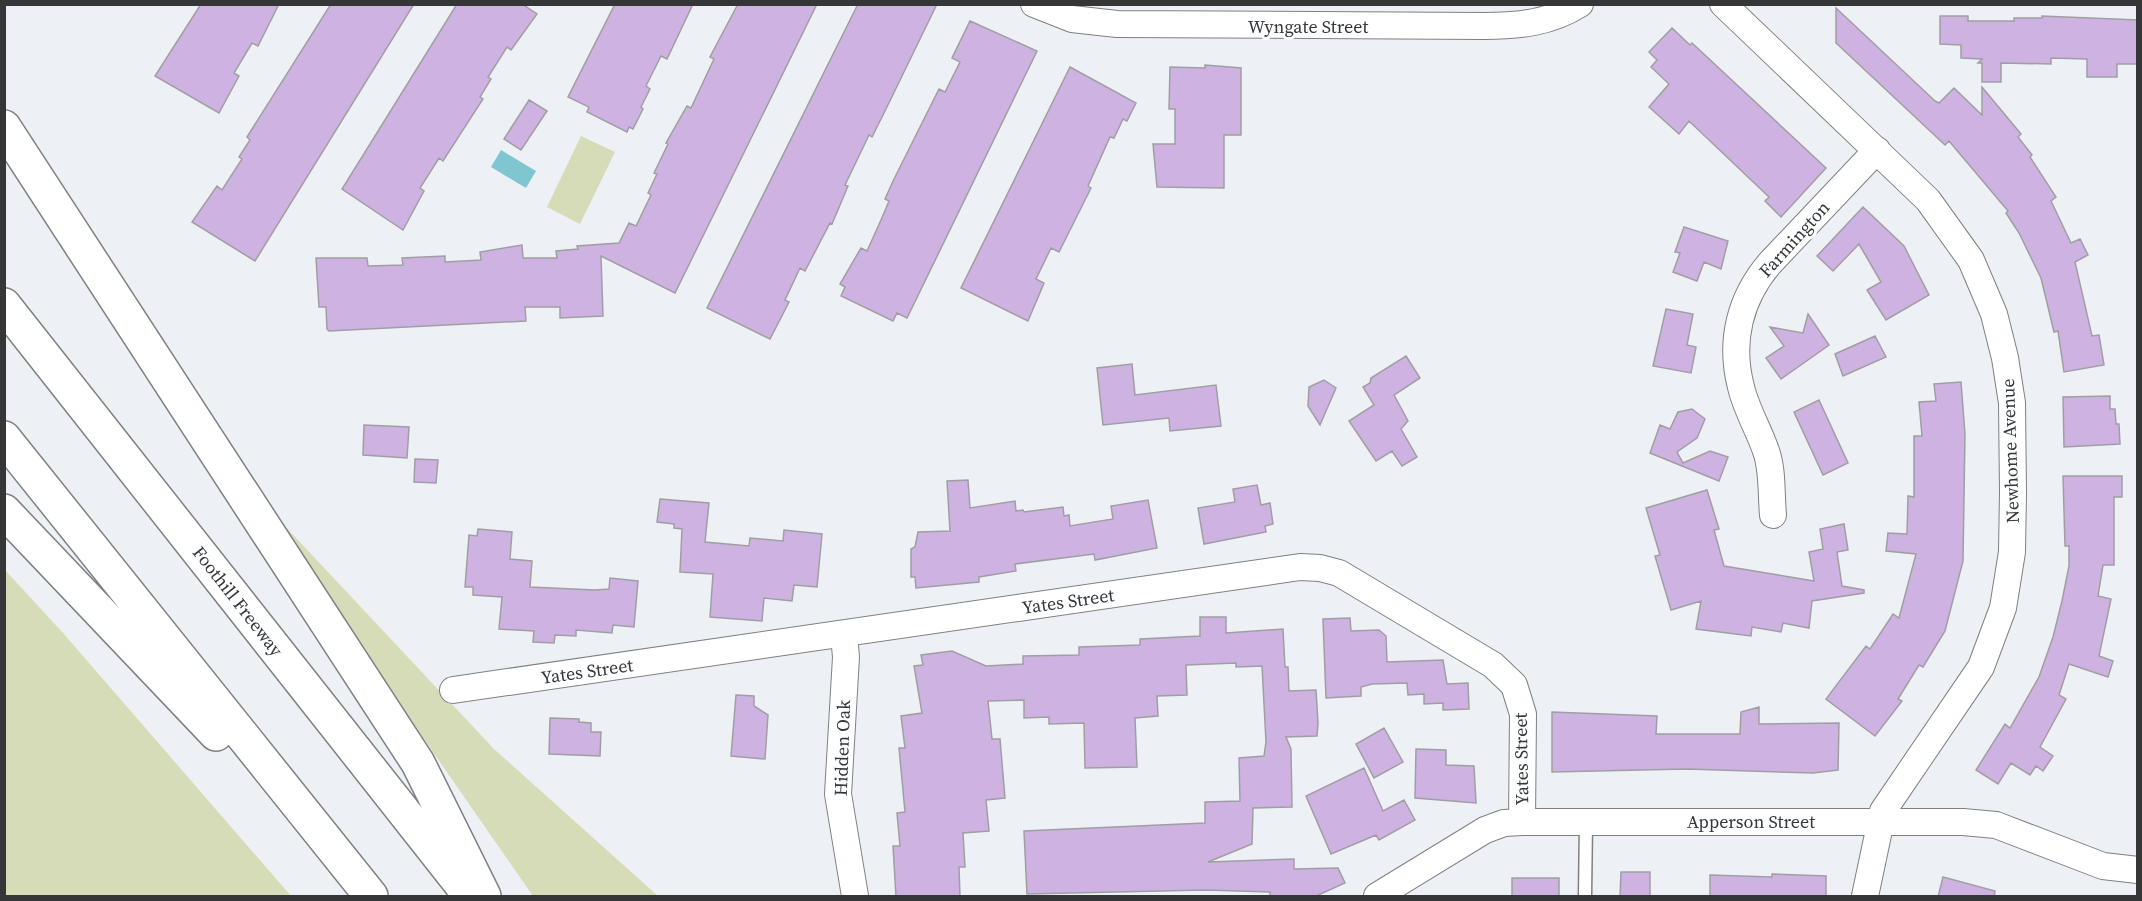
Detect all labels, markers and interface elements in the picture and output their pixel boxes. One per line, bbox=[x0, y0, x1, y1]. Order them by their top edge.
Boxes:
street label: Wyngate Street bbox=[1248, 14, 1368, 39]
street label: Farmington bbox=[1753, 195, 1835, 283]
street label: Newhome Avenue bbox=[1995, 378, 2025, 524]
street label: Foothill Freeway bbox=[187, 541, 289, 662]
street label: Yates Street bbox=[1020, 582, 1116, 620]
street label: Yates Street bbox=[539, 652, 635, 690]
street label: Hidden Oak bbox=[828, 699, 856, 796]
street label: Yates Street bbox=[1508, 712, 1534, 806]
street label: Apperson Street bbox=[1687, 809, 1815, 834]

